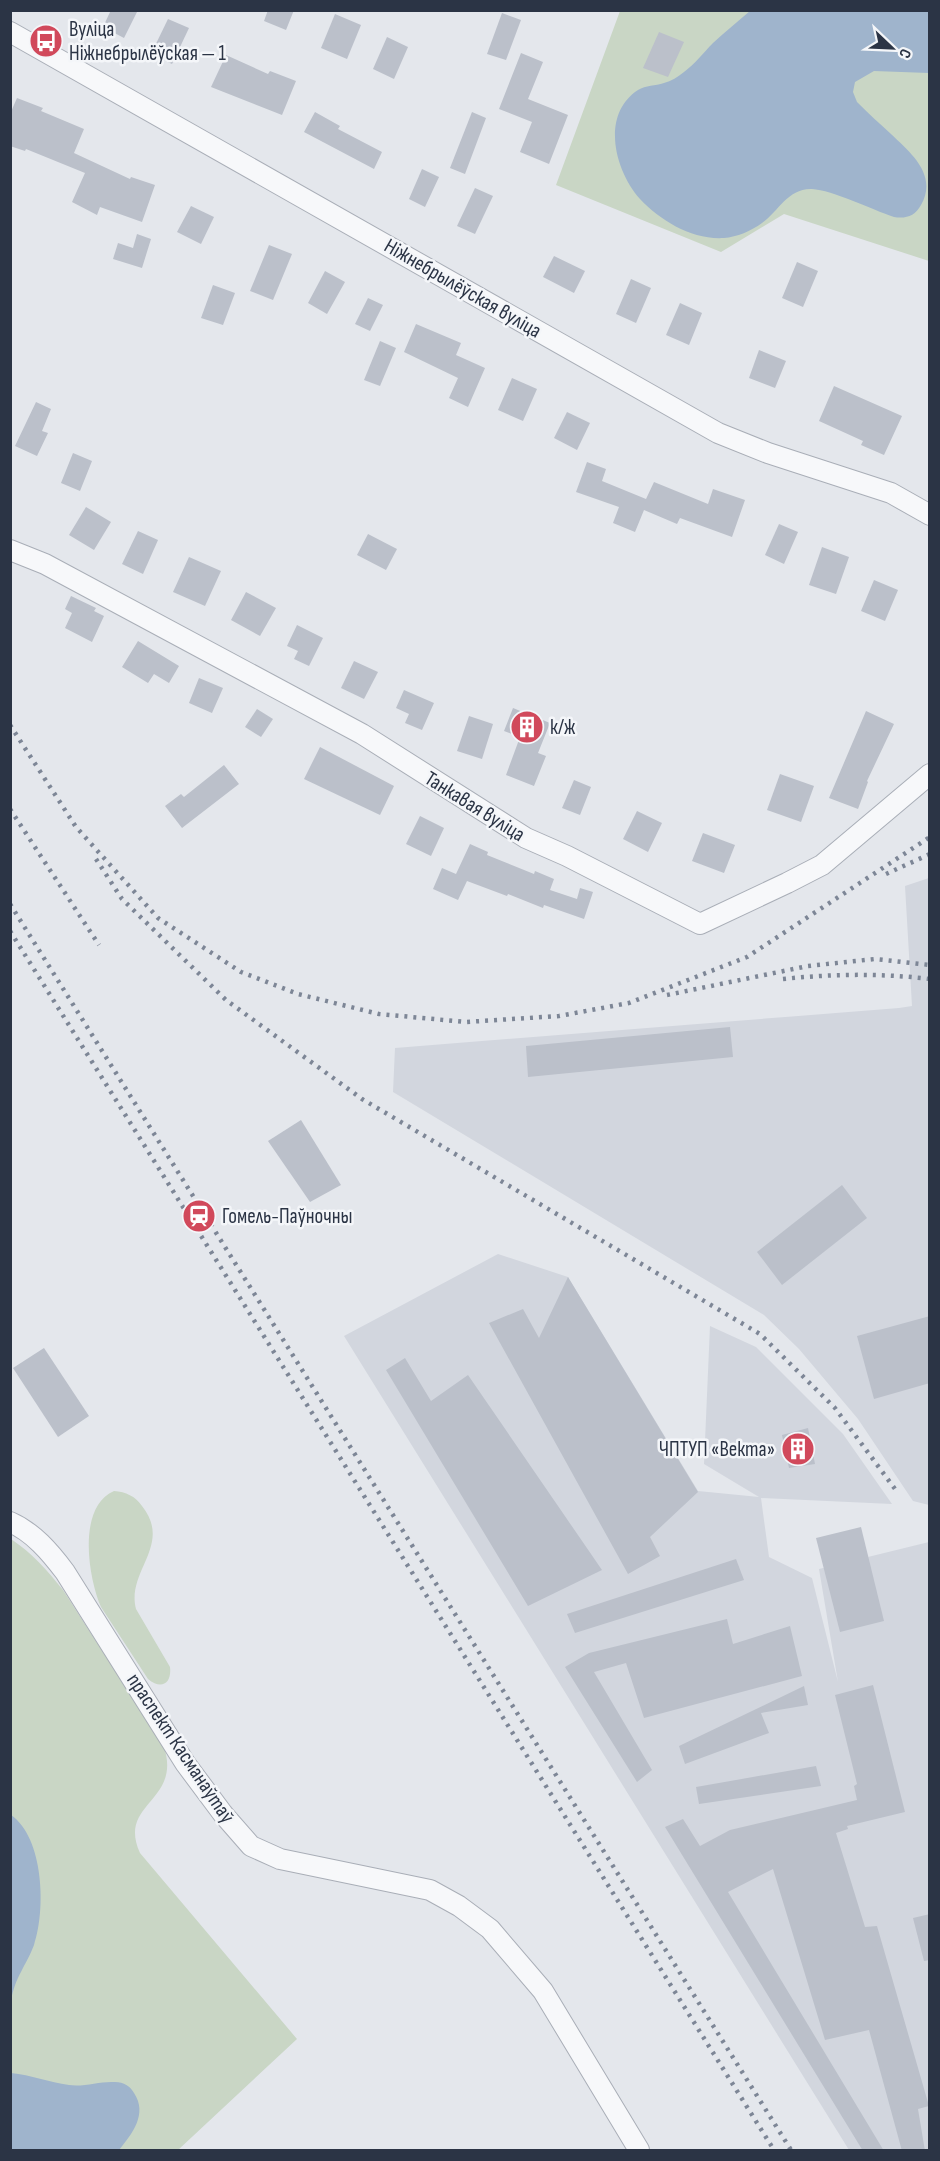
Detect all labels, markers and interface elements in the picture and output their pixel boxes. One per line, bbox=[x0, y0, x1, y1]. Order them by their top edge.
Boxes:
place label: Вуліца Ніжнебрылёўская — 1 bbox=[69, 17, 226, 66]
north arrow bbox=[862, 18, 922, 78]
bus stop icon: Вуліца Ніжнебрылёўская — 1 bbox=[28, 23, 64, 59]
text: С bbox=[894, 46, 915, 61]
street label: Ніжнебрылёўская вуліца bbox=[380, 233, 546, 344]
building icon: к/ж bbox=[509, 709, 545, 745]
place label: к/ж bbox=[550, 715, 576, 740]
street label: Танкавая вуліца bbox=[420, 766, 529, 847]
station icon: Гомель-Паўночны bbox=[181, 1198, 217, 1234]
place label: Гомель-Паўночны bbox=[222, 1204, 352, 1229]
building icon: ЧПТУП «Векта» bbox=[780, 1431, 816, 1467]
place label: ЧПТУП «Векта» bbox=[659, 1437, 775, 1462]
street label: праспект Касманаўтаў bbox=[121, 1669, 240, 1828]

